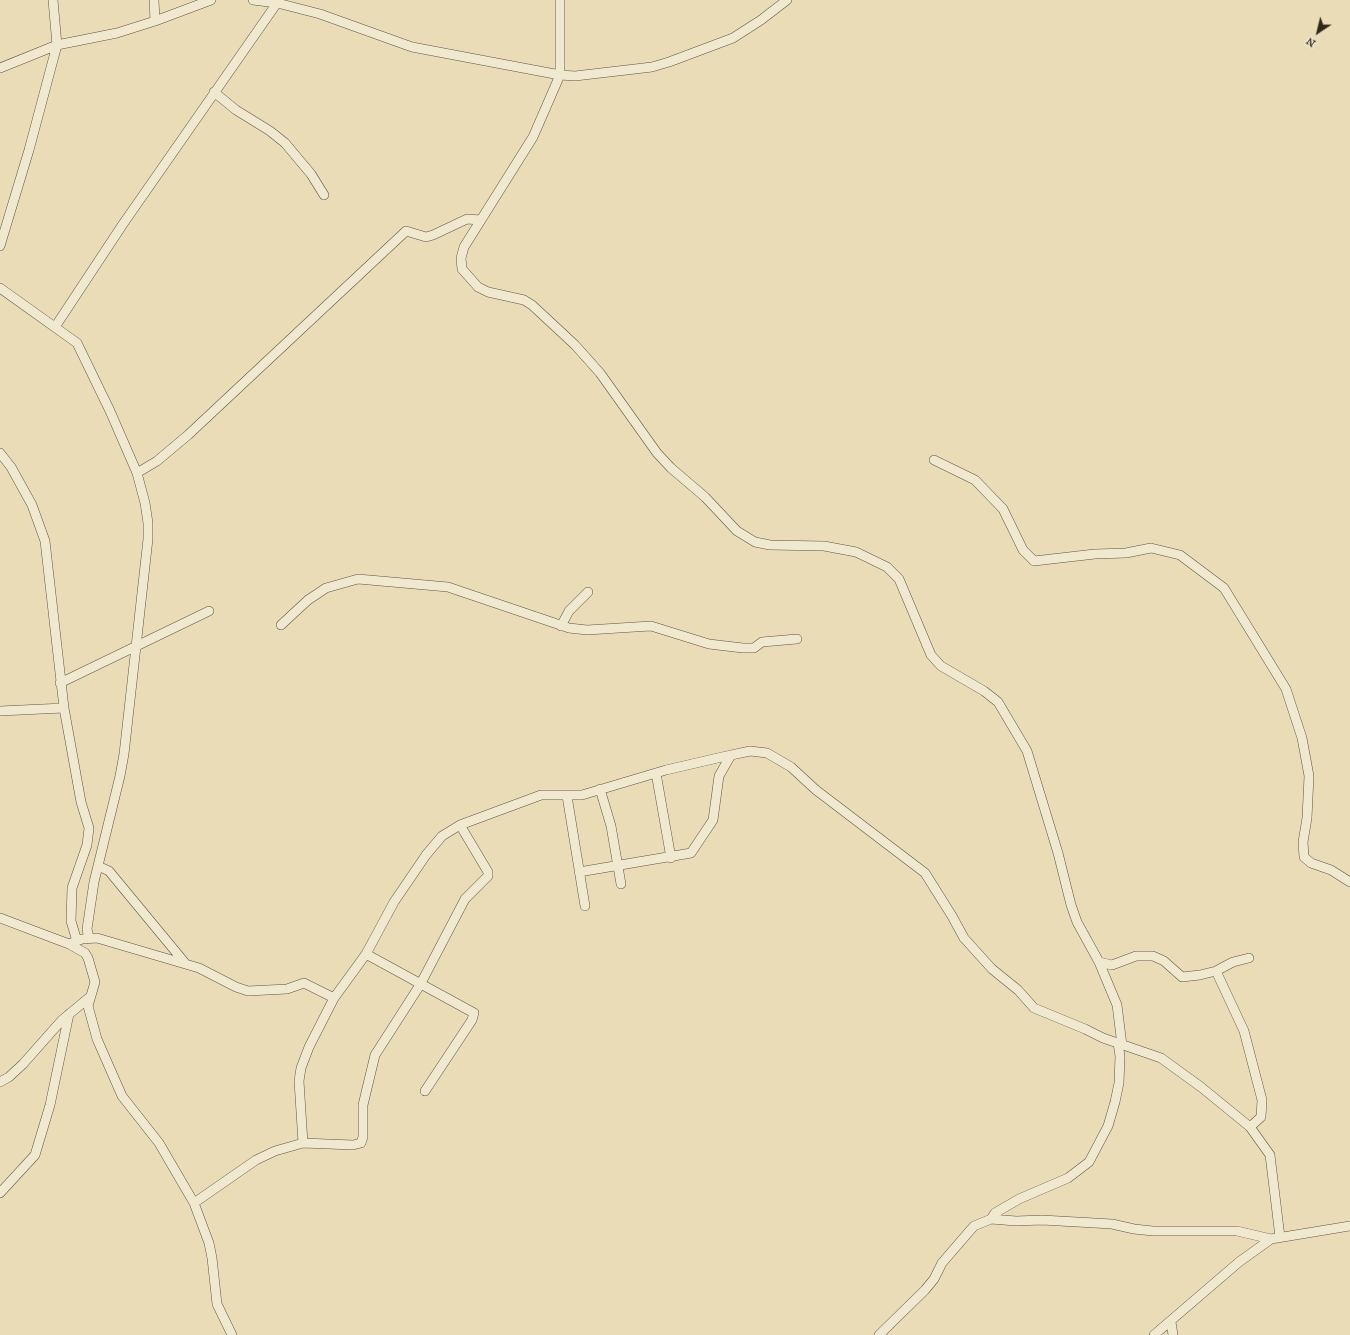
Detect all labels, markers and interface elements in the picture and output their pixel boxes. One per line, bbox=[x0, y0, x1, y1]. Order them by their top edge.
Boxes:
north arrow bbox=[1298, 12, 1338, 52]
text: N bbox=[1304, 35, 1318, 50]

